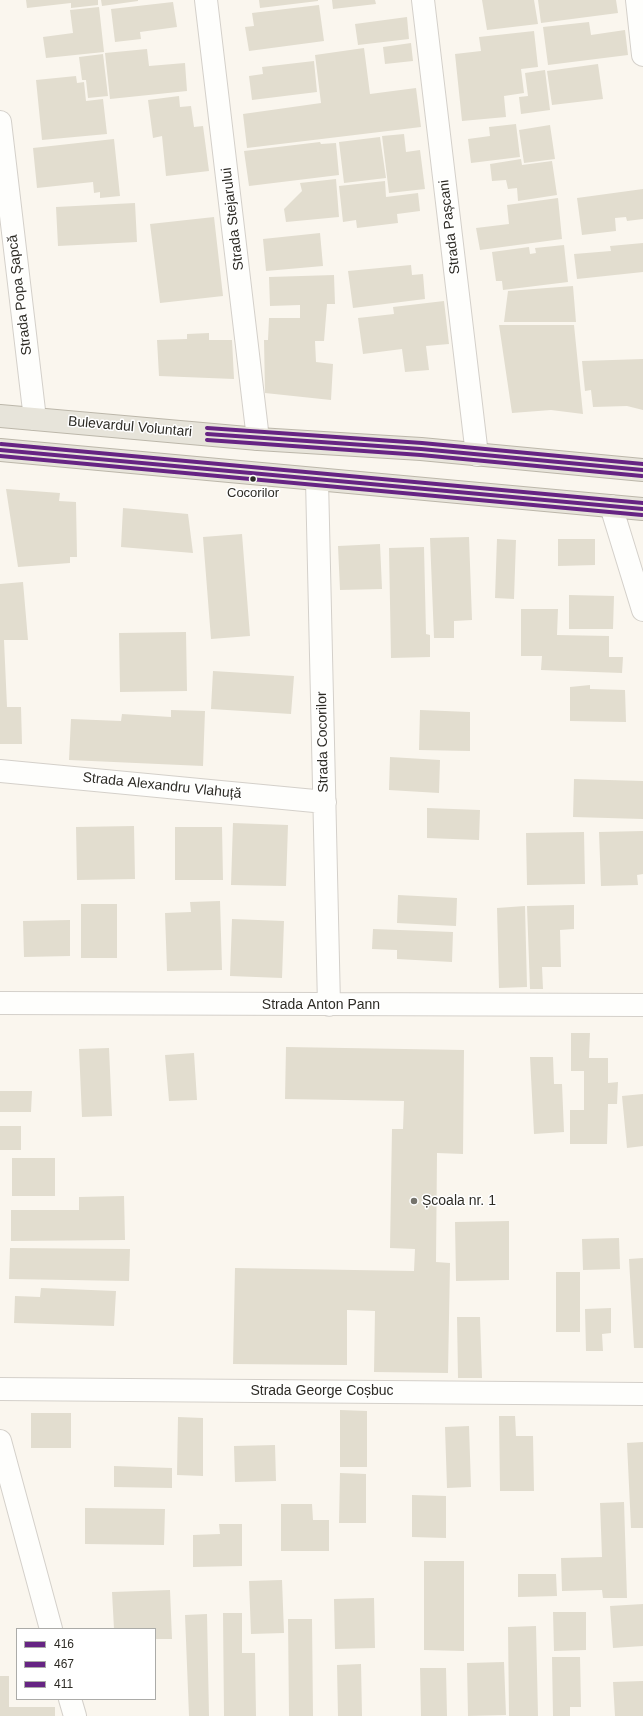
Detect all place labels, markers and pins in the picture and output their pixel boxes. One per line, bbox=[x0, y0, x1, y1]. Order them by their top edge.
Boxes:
marker: Cocorilor bbox=[248, 474, 258, 484]
place label: Cocorilor bbox=[227, 485, 279, 501]
place label: Școala nr. 1 bbox=[422, 1193, 496, 1209]
marker: Școala nr. 1 bbox=[409, 1196, 419, 1206]

